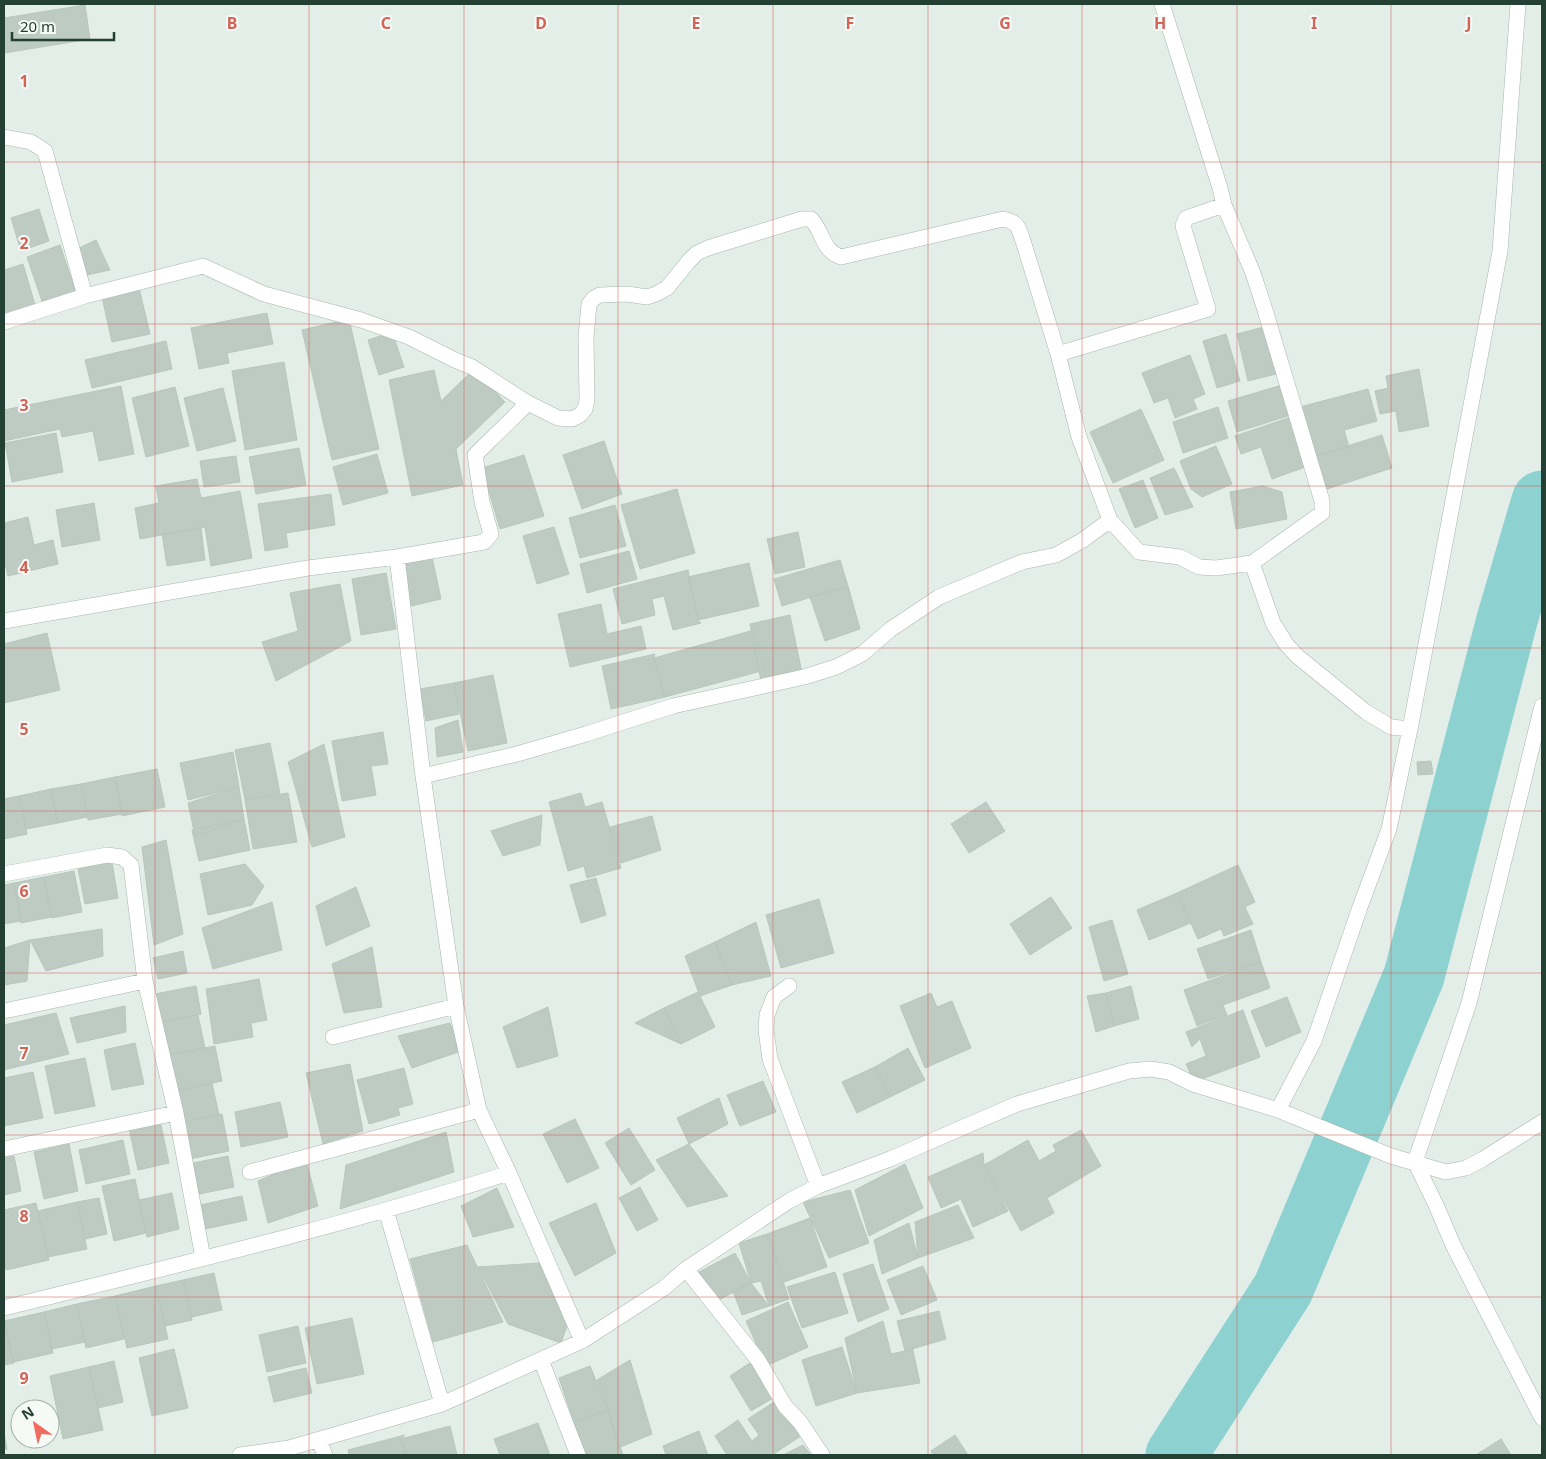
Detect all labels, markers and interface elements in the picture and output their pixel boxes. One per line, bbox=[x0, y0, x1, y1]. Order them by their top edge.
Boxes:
scale bar bbox=[12, 10, 115, 42]
text: B bbox=[227, 12, 237, 34]
text: C bbox=[381, 12, 391, 34]
text: D bbox=[535, 12, 547, 34]
text: E bbox=[692, 12, 701, 34]
text: F bbox=[846, 12, 854, 34]
text: G bbox=[999, 12, 1011, 34]
text: H bbox=[1154, 12, 1166, 34]
text: I bbox=[1311, 12, 1317, 34]
text: J bbox=[1464, 12, 1472, 34]
text: 20 m bbox=[20, 16, 55, 36]
text: 1 bbox=[19, 70, 29, 92]
text: 2 bbox=[19, 232, 29, 254]
text: 3 bbox=[19, 394, 29, 416]
text: 4 bbox=[19, 556, 29, 578]
text: 5 bbox=[19, 718, 29, 740]
text: 6 bbox=[19, 880, 29, 902]
text: 7 bbox=[19, 1042, 29, 1064]
text: 8 bbox=[19, 1205, 29, 1227]
text: 9 bbox=[19, 1367, 29, 1389]
north arrow bbox=[10, 1399, 60, 1449]
text: N bbox=[18, 1402, 38, 1424]

